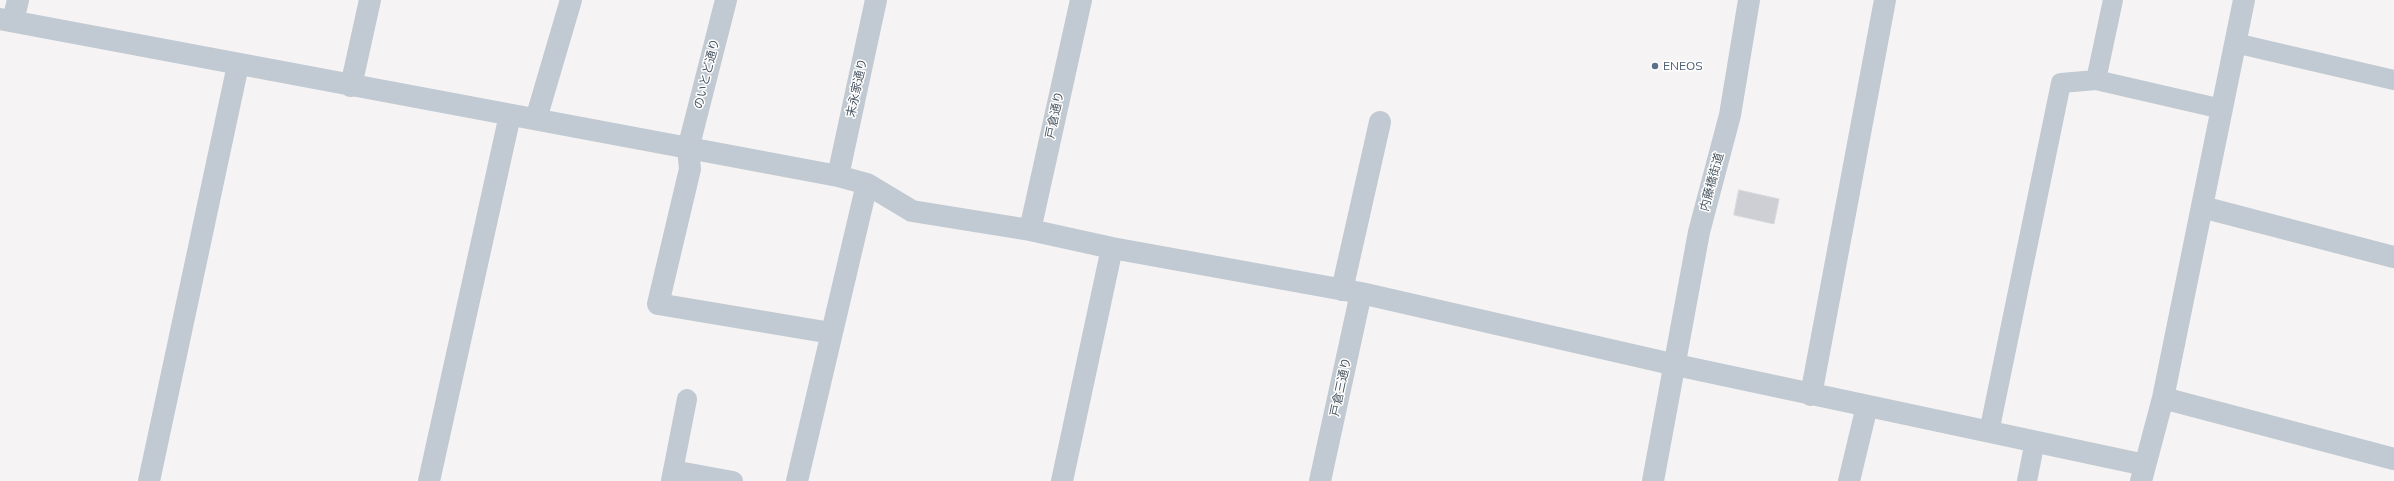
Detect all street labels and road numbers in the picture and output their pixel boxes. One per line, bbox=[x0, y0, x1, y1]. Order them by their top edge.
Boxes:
street label: のいとど通り bbox=[691, 37, 723, 111]
street label: 末永家通り bbox=[844, 57, 870, 119]
street label: 戸倉通り bbox=[1043, 90, 1067, 140]
street label: 内藤橋街道 bbox=[1697, 151, 1727, 213]
street label: 戸倉三通り bbox=[1328, 356, 1354, 418]

